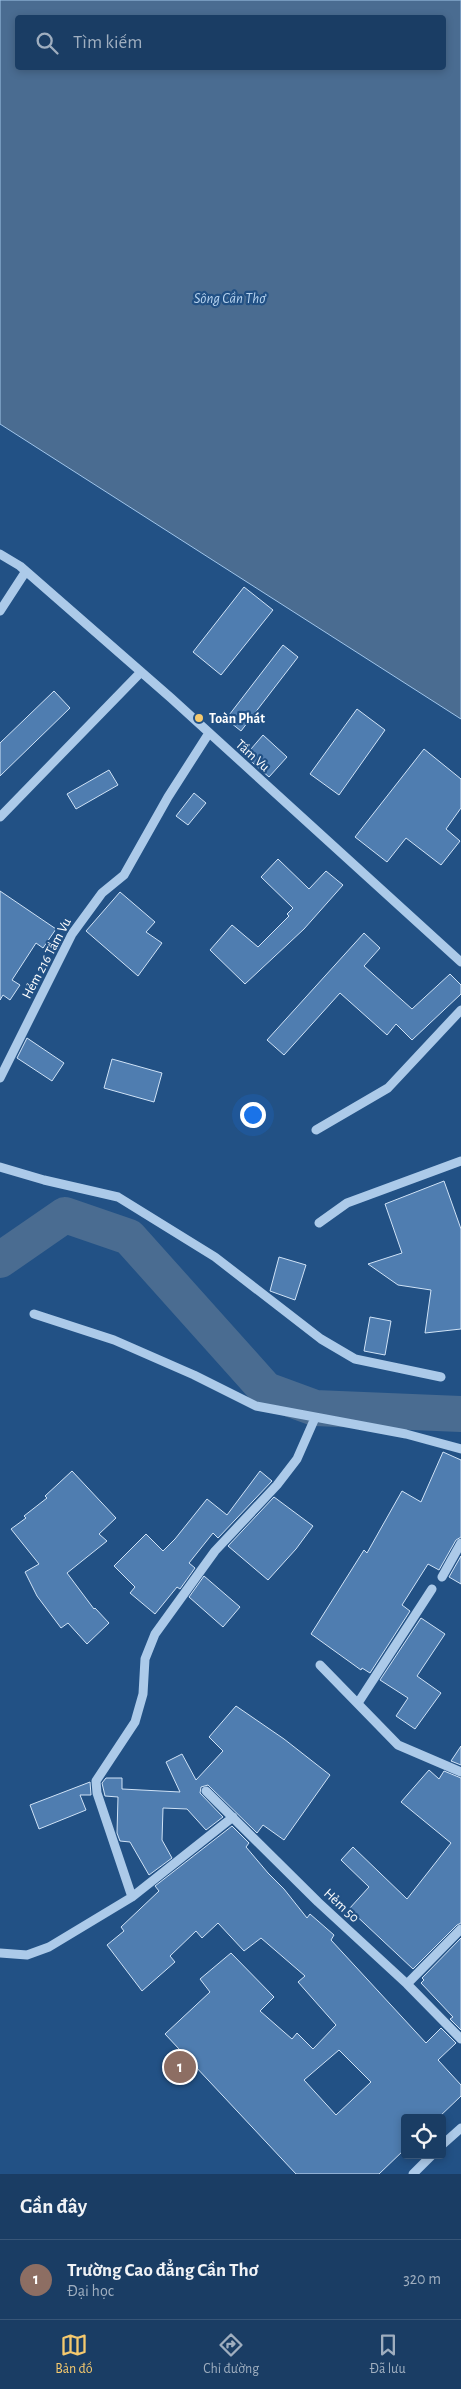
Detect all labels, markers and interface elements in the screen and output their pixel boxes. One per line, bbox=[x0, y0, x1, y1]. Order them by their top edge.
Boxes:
search box bbox=[15, 15, 446, 70]
icon: search bbox=[33, 29, 61, 57]
text: Tìm kiếm bbox=[73, 33, 142, 52]
water label: Sông Cần Thơ bbox=[194, 291, 267, 306]
marker: Toàn Phát bbox=[193, 712, 205, 724]
place label: Toàn Phát bbox=[209, 712, 265, 726]
street label: Tầm Vu bbox=[233, 736, 273, 774]
street label: Hẻm 216 Tầm Vu bbox=[19, 915, 74, 1001]
your location bbox=[240, 1102, 266, 1128]
street label: Hẻm 50 bbox=[321, 1886, 362, 1925]
pin: 1 bbox=[164, 2048, 196, 2086]
map controls bbox=[401, 2114, 446, 2159]
button: locate bbox=[401, 2114, 446, 2159]
text: Gần đây bbox=[20, 2196, 87, 2217]
text: Trường Cao đẳng Cần Thơ bbox=[67, 2261, 259, 2280]
text: 1 bbox=[33, 2271, 39, 2287]
text: 320 m bbox=[403, 2271, 441, 2287]
text: Đại học bbox=[67, 2283, 114, 2299]
tab: Bản đồ bbox=[55, 2331, 93, 2378]
tab: Chỉ đường bbox=[203, 2331, 259, 2378]
tab: Đã lưu bbox=[370, 2331, 406, 2378]

